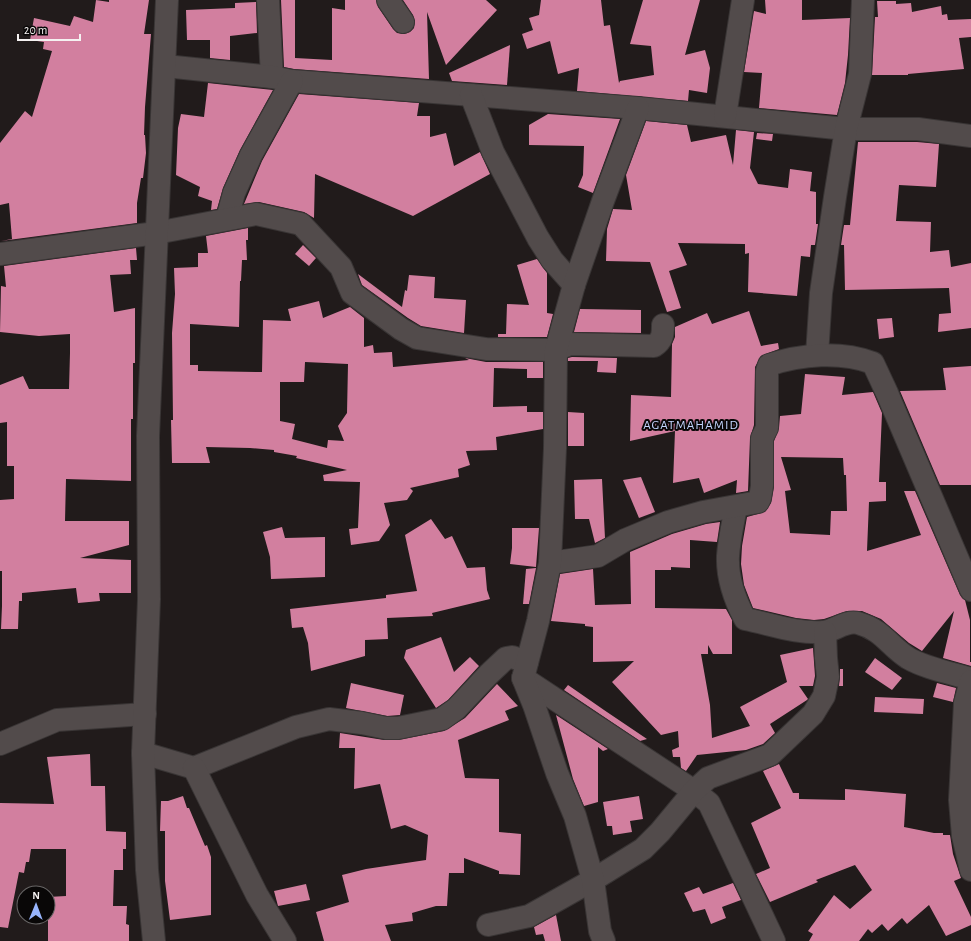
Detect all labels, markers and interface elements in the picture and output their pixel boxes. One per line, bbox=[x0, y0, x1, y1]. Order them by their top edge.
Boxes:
scale bar bbox=[18, 16, 80, 42]
text: 20 m bbox=[24, 24, 47, 36]
district label: AGATMAHAMID bbox=[643, 419, 739, 432]
north arrow bbox=[16, 885, 56, 925]
text: N bbox=[32, 890, 40, 901]

